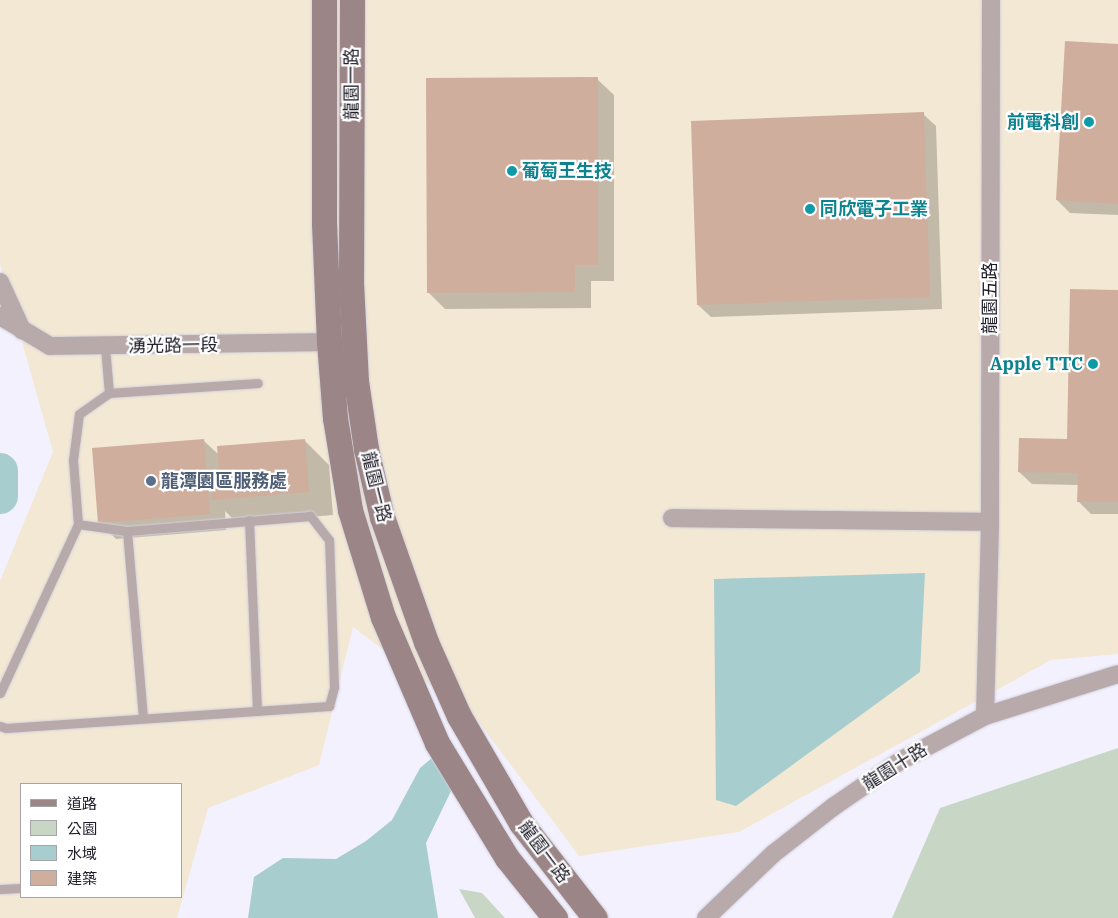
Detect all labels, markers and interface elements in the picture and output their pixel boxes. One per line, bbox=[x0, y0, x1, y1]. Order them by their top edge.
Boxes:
street label: 龍園一路 bbox=[341, 48, 363, 120]
place label: 前電科創 bbox=[1007, 111, 1079, 133]
marker: 前電科創 bbox=[1083, 116, 1095, 128]
place label: 葡萄王生技 bbox=[522, 160, 612, 182]
marker: 葡萄王生技 bbox=[506, 165, 518, 177]
place label: 同欣電子工業 bbox=[820, 198, 928, 220]
marker: 同欣電子工業 bbox=[804, 203, 816, 215]
street label: 龍園五路 bbox=[979, 262, 1001, 334]
street label: 湧光路一段 bbox=[128, 334, 218, 358]
place label: Apple TTC bbox=[990, 353, 1083, 375]
marker: Apple TTC bbox=[1087, 358, 1099, 370]
street label: 龍園一路 bbox=[357, 449, 395, 525]
place label: 龍潭園區服務處 bbox=[161, 470, 287, 492]
marker: 龍潭園區服務處 bbox=[145, 475, 157, 487]
street label: 龍園十路 bbox=[859, 739, 931, 795]
legend bbox=[20, 783, 182, 898]
text: 道路 bbox=[67, 794, 97, 813]
street label: 龍園一路 bbox=[514, 817, 574, 887]
text: 公園 bbox=[67, 819, 97, 838]
text: 水域 bbox=[67, 844, 97, 863]
text: 建築 bbox=[67, 869, 97, 888]

